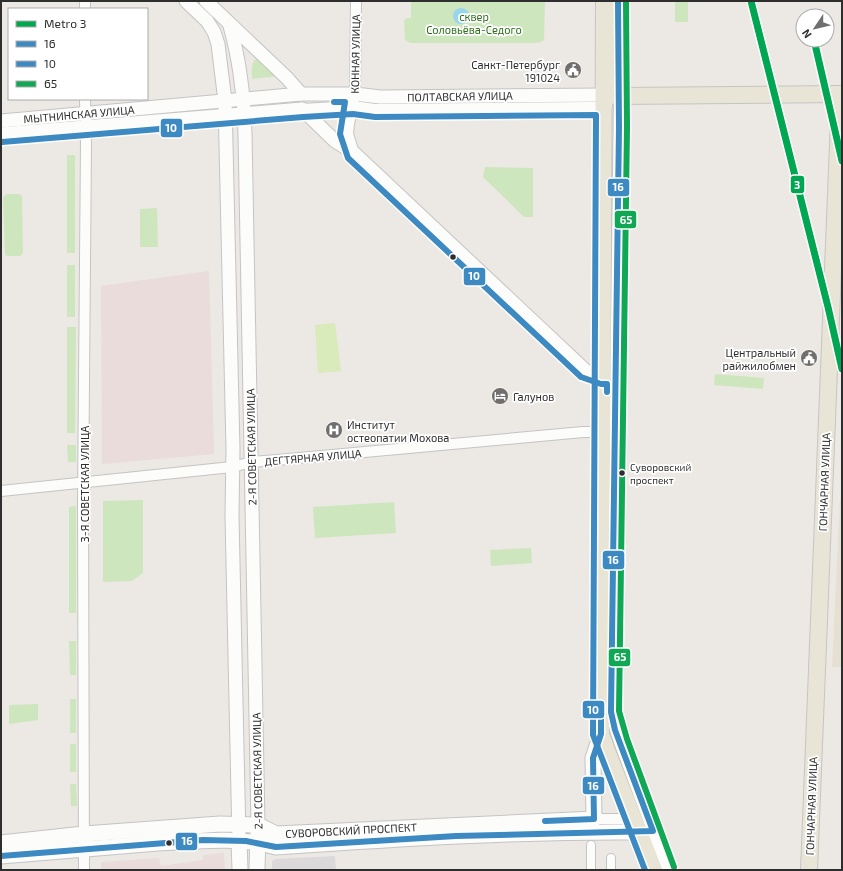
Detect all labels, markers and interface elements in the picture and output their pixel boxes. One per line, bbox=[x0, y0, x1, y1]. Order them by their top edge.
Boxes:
legend bbox=[8, 8, 148, 100]
north arrow bbox=[795, 8, 835, 48]
park label: сквер Соловьёва-Седого bbox=[426, 10, 522, 36]
street label: КОННАЯ УЛИЦА bbox=[348, 14, 362, 94]
text: Metro 3 bbox=[44, 16, 86, 30]
text: N bbox=[799, 27, 814, 41]
text: 16 bbox=[44, 36, 56, 50]
text: 10 bbox=[44, 56, 56, 70]
place label: Санкт-Петербург 191024 bbox=[471, 58, 560, 84]
public building icon: Санкт-Петербург 191024 bbox=[563, 60, 583, 80]
text: 65 bbox=[44, 76, 57, 90]
street label: ПОЛТАВСКАЯ УЛИЦА bbox=[407, 89, 513, 103]
street label: МЫТНИНСКАЯ УЛИЦА bbox=[23, 103, 135, 125]
line badge: 10 bbox=[160, 118, 183, 138]
text: 10 bbox=[165, 121, 177, 134]
line badge: 3 bbox=[790, 175, 805, 194]
line badge: 16 bbox=[607, 178, 630, 197]
text: 3 bbox=[794, 178, 800, 191]
text: 16 bbox=[612, 180, 624, 193]
line badge: 65 bbox=[614, 210, 637, 229]
text: 65 bbox=[620, 213, 632, 226]
unlabelled marker bbox=[448, 252, 458, 262]
line badge: 10 bbox=[463, 267, 486, 286]
text: 10 bbox=[468, 269, 480, 282]
place label: Центральный райжилобмен bbox=[723, 346, 796, 372]
public building icon: Центральный райжилобмен bbox=[799, 348, 819, 368]
hotel icon: Галунов bbox=[490, 386, 510, 406]
street label: 2-Я СОВЕТСКАЯ УЛИЦА bbox=[243, 388, 259, 506]
place label: Галунов bbox=[513, 390, 554, 404]
place label: Институт остеопатии Мохова bbox=[347, 418, 449, 444]
hospital icon: Институт остеопатии Мохова bbox=[324, 420, 344, 440]
street label: 3-Я СОВЕТСКАЯ УЛИЦА bbox=[78, 425, 91, 542]
street label: ГОНЧАРНАЯ УЛИЦА bbox=[816, 432, 832, 532]
street label: ДЕГТЯРНАЯ УЛИЦА bbox=[264, 446, 362, 468]
place label: Суворовский проспект bbox=[630, 461, 691, 486]
marker: Суворовский проспект bbox=[617, 468, 627, 478]
line badge: 16 bbox=[602, 550, 625, 570]
text: 16 bbox=[607, 553, 619, 566]
line badge: 65 bbox=[608, 648, 631, 667]
text: 65 bbox=[614, 650, 626, 663]
line badge: 10 bbox=[582, 700, 605, 719]
text: 10 bbox=[587, 703, 599, 716]
street label: 2-Я СОВЕТСКАЯ УЛИЦА bbox=[249, 712, 265, 830]
street label: ГОНЧАРНАЯ УЛИЦА bbox=[803, 756, 819, 856]
line badge: 16 bbox=[582, 776, 605, 795]
text: 16 bbox=[587, 779, 599, 792]
street label: СУВОРОВСКИЙ ПРОСПЕКТ bbox=[285, 820, 418, 840]
line badge: 16 bbox=[175, 832, 198, 851]
text: 16 bbox=[181, 834, 193, 847]
unlabelled marker bbox=[164, 838, 174, 848]

